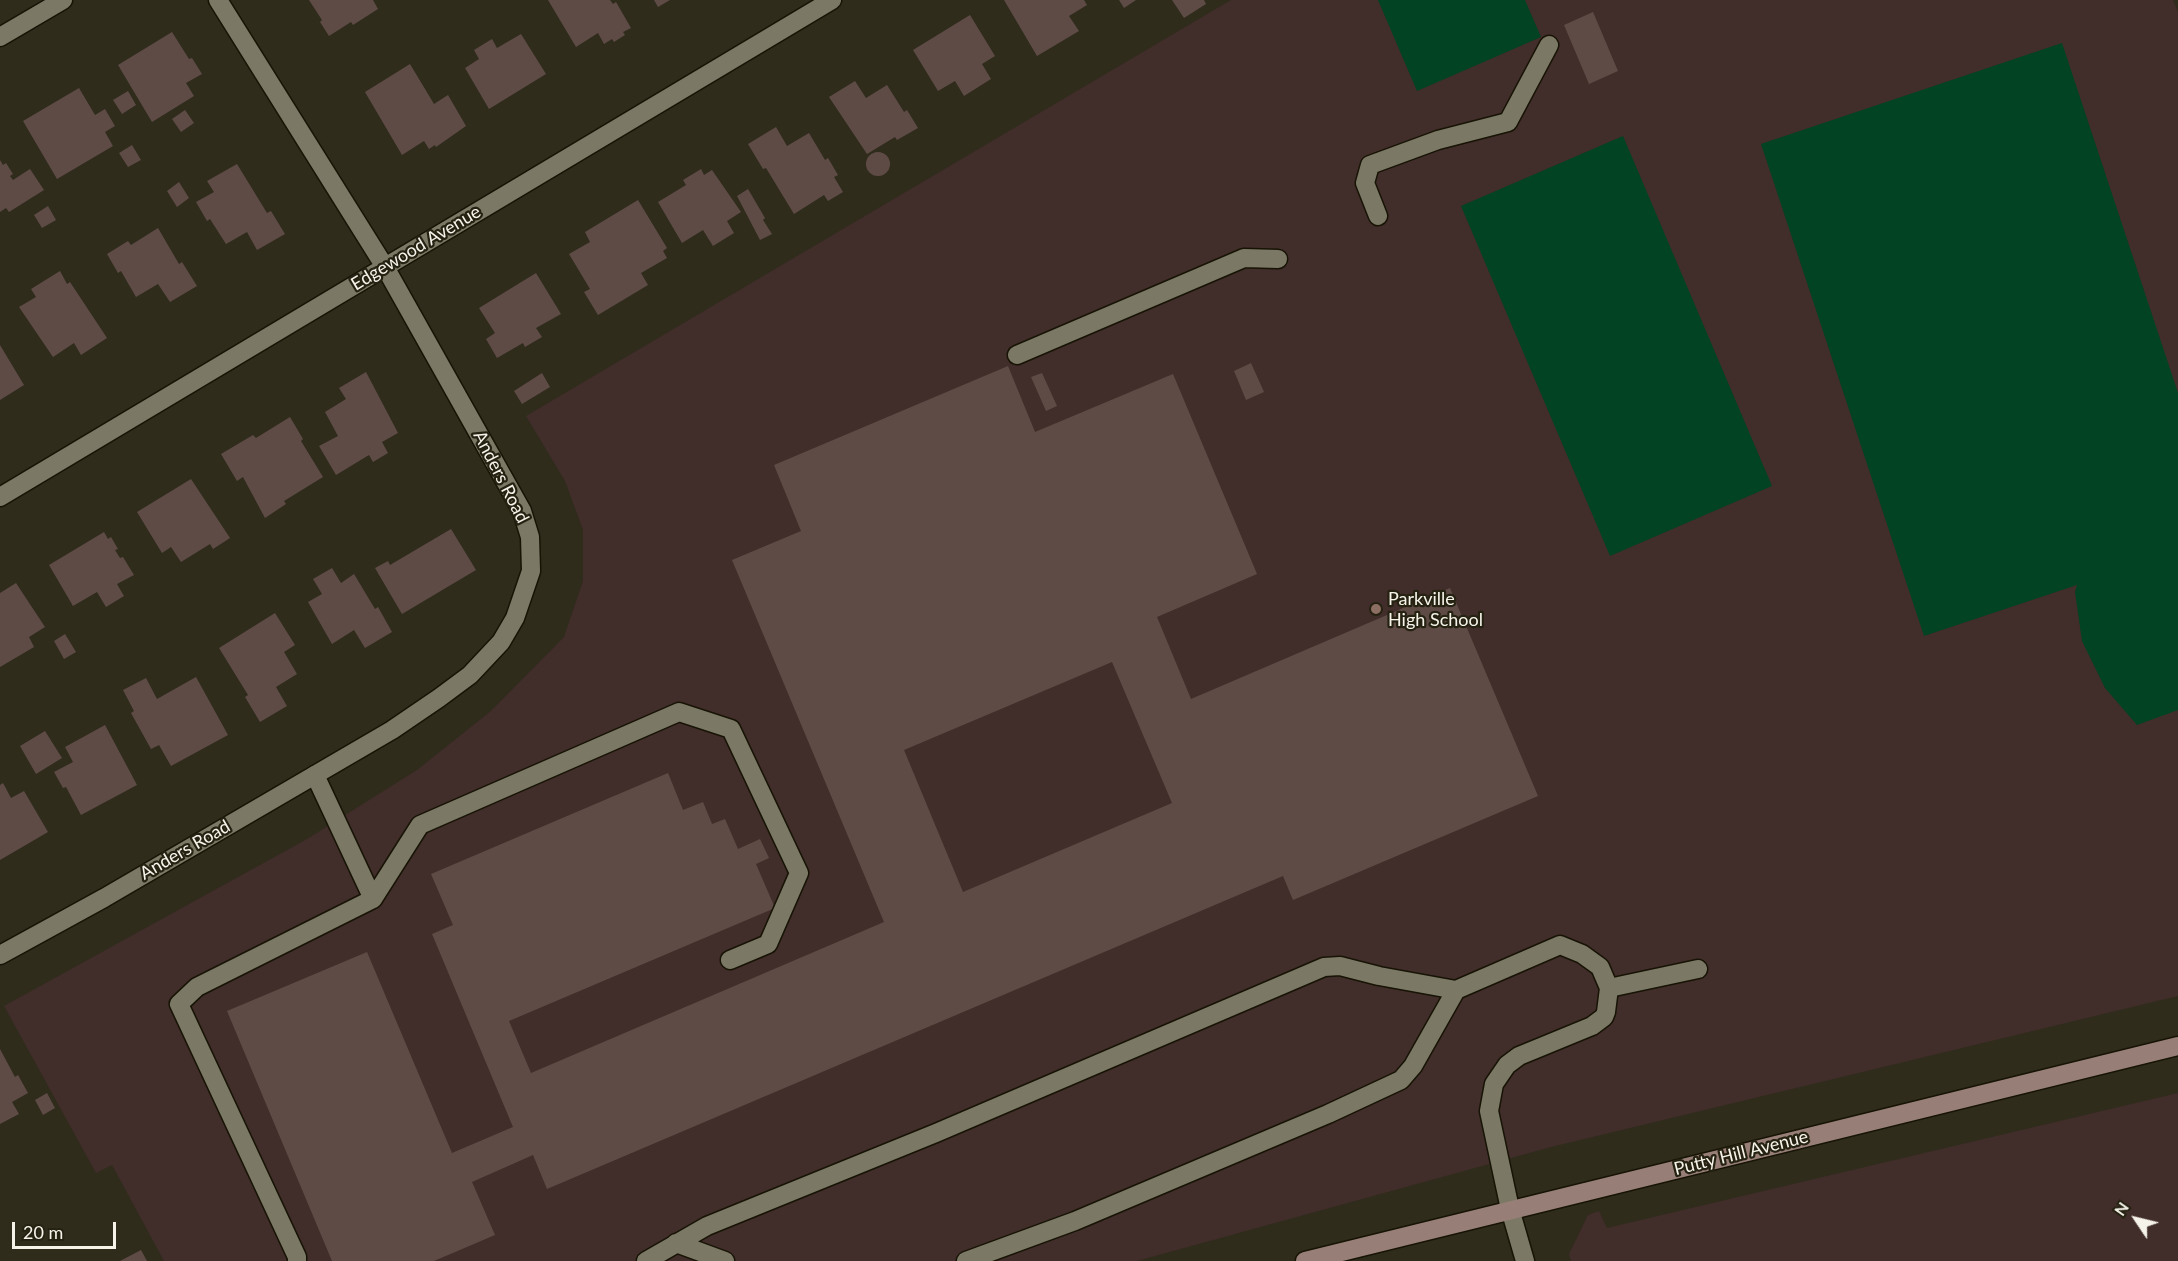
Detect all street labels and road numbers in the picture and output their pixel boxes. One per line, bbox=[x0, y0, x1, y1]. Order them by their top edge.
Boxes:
street label: Edgewood Avenue bbox=[347, 201, 485, 295]
street label: Anders Road bbox=[469, 427, 533, 527]
street label: Anders Road bbox=[136, 815, 234, 885]
street label: Putty Hill Avenue bbox=[1672, 1126, 1810, 1180]

